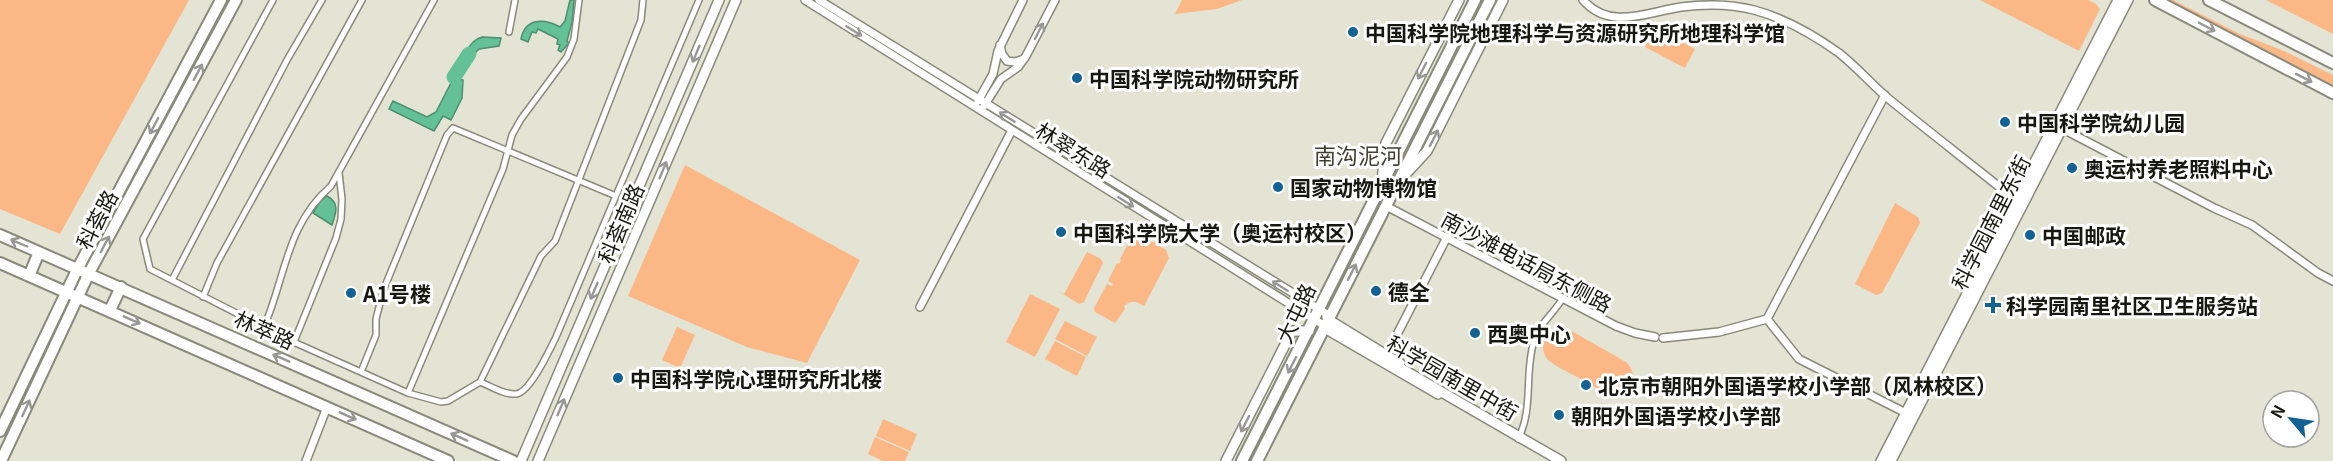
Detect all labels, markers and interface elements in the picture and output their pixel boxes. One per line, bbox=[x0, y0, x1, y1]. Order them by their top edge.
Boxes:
place label: 中国科学院地理科学与资源研究所地理科学馆 bbox=[1365, 17, 1785, 47]
one-way arrow bbox=[2198, 21, 2215, 33]
one-way arrow bbox=[1034, 22, 1045, 40]
marker: 中国科学院地理科学与资源研究所地理科学馆 bbox=[1346, 25, 1360, 39]
one-way arrow bbox=[845, 26, 862, 38]
one-way arrow bbox=[690, 44, 701, 62]
one-way arrow bbox=[1416, 61, 1428, 79]
place label: 中国科学院动物研究所 bbox=[1089, 63, 1299, 93]
one-way arrow bbox=[192, 64, 204, 81]
marker: 中国科学院动物研究所 bbox=[1070, 71, 1084, 85]
one-way arrow bbox=[2295, 72, 2312, 84]
place label: 中国科学院幼儿园 bbox=[2017, 107, 2185, 137]
one-way arrow bbox=[999, 110, 1016, 122]
street label: 林翠东路 bbox=[1030, 114, 1118, 184]
marker: 中国科学院幼儿园 bbox=[1998, 115, 2012, 129]
one-way arrow bbox=[148, 116, 159, 134]
one-way arrow bbox=[1428, 129, 1440, 147]
district label: 南沟泥河 bbox=[1314, 138, 1402, 170]
street label: 科学园南里东街 bbox=[1943, 150, 2037, 294]
place label: 奥运村养老照料中心 bbox=[2084, 153, 2273, 183]
marker: 奥运村养老照料中心 bbox=[2065, 161, 2079, 175]
one-way arrow bbox=[658, 162, 669, 180]
place label: 国家动物博物馆 bbox=[1290, 172, 1437, 202]
street label: 科荟南路 bbox=[590, 178, 650, 268]
marker: 国家动物博物馆 bbox=[1271, 180, 1285, 194]
street label: 科荟路 bbox=[68, 184, 124, 254]
one-way arrow bbox=[1117, 196, 1134, 208]
street label: 南沙滩电话局东侧路 bbox=[1437, 203, 1617, 319]
place label: 中国科学院大学（奥运村校区） bbox=[1073, 217, 1367, 247]
place label: 中国邮政 bbox=[2042, 220, 2126, 250]
marker: 中国科学院大学（奥运村校区） bbox=[1054, 225, 1068, 239]
marker: 中国邮政 bbox=[2023, 228, 2037, 242]
one-way arrow bbox=[100, 235, 111, 253]
one-way arrow bbox=[11, 237, 29, 248]
one-way arrow bbox=[1347, 264, 1359, 282]
place label: 德全 bbox=[1388, 276, 1430, 306]
place label: A1号楼 bbox=[362, 278, 431, 308]
street label: 大屯路 bbox=[1268, 278, 1322, 348]
one-way arrow bbox=[1272, 280, 1289, 292]
one-way arrow bbox=[588, 282, 599, 300]
marker: 德全 bbox=[1369, 284, 1383, 298]
marker: A1号楼 bbox=[344, 286, 358, 300]
place label: 科学园南里社区卫生服务站 bbox=[2006, 290, 2258, 320]
marker: 科学园南里社区卫生服务站 bbox=[1984, 296, 2002, 314]
street label: 林萃路 bbox=[230, 302, 300, 356]
one-way arrow bbox=[122, 314, 140, 326]
place label: 西奥中心 bbox=[1487, 318, 1571, 348]
marker: 西奥中心 bbox=[1468, 326, 1482, 340]
street label: 科学园南里中街 bbox=[1382, 327, 1524, 427]
one-way arrow bbox=[272, 352, 291, 363]
one-way arrow bbox=[1286, 356, 1297, 374]
place label: 中国科学院心理研究所北楼 bbox=[630, 363, 882, 393]
place label: 北京市朝阳外国语学校小学部（风林校区） bbox=[1598, 370, 1997, 400]
marker: 中国科学院心理研究所北楼 bbox=[611, 371, 625, 385]
marker: 北京市朝阳外国语学校小学部（风林校区） bbox=[1579, 378, 1593, 392]
north arrow bbox=[2261, 389, 2321, 449]
one-way arrow bbox=[21, 399, 32, 417]
one-way arrow bbox=[556, 399, 567, 417]
place label: 朝阳外国语学校小学部 bbox=[1571, 400, 1781, 430]
text: N bbox=[2264, 400, 2290, 422]
marker: 朝阳外国语学校小学部 bbox=[1552, 408, 1566, 422]
one-way arrow bbox=[339, 412, 357, 423]
one-way arrow bbox=[1239, 414, 1250, 432]
one-way arrow bbox=[451, 431, 469, 442]

